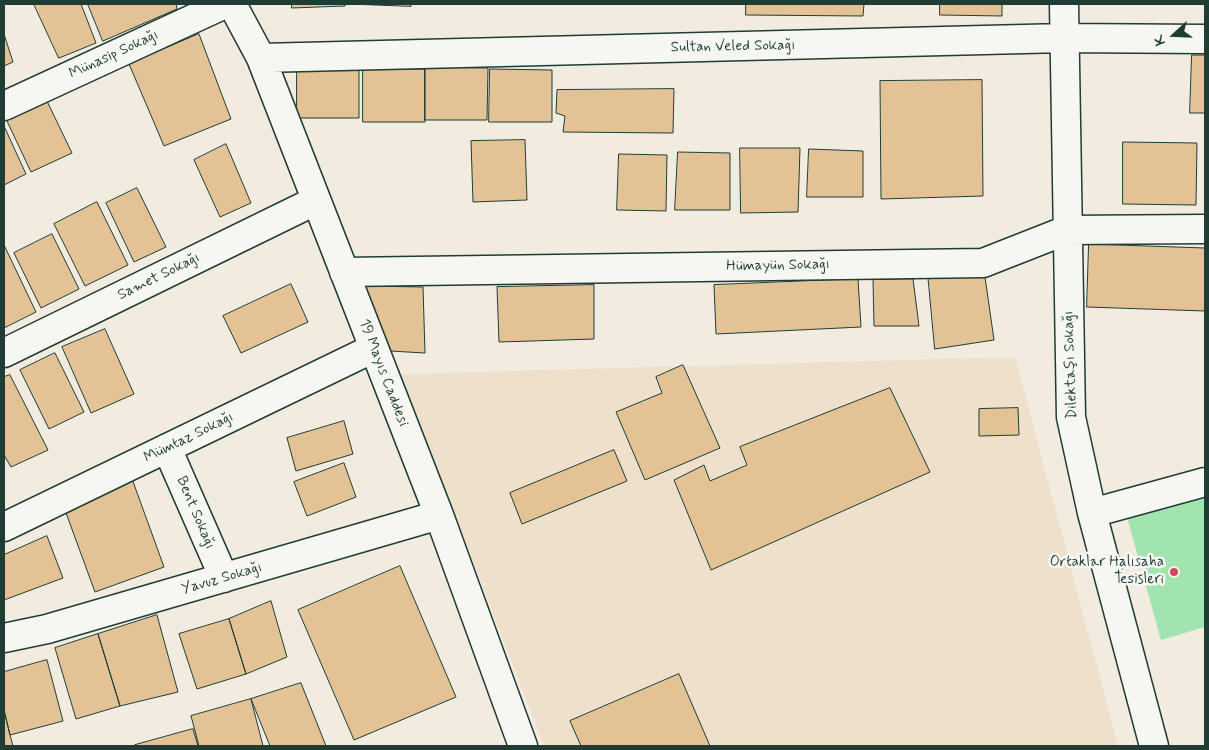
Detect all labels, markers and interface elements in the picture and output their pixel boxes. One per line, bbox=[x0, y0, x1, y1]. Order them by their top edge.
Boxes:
north arrow bbox=[1149, 10, 1199, 60]
street label: Münasip Sokağı bbox=[66, 26, 162, 84]
text: K bbox=[1150, 32, 1170, 48]
street label: Sultan Veled Sokağı bbox=[671, 37, 795, 57]
street label: Samet Sokağı bbox=[115, 249, 203, 305]
street label: Hümayün Sokağı bbox=[726, 256, 830, 276]
street label: Dilektaşı Sokağı bbox=[1060, 311, 1082, 419]
street label: 19 Mayıs Caddesi bbox=[354, 317, 412, 429]
street label: Mümtaz Sokağı bbox=[141, 408, 237, 468]
street label: Bent Sokağı bbox=[172, 474, 218, 552]
place label: Ortaklar Halısaha Tesisleri bbox=[1050, 554, 1164, 589]
street label: Yavuz Sokağı bbox=[180, 559, 264, 599]
marker: Ortaklar Halısaha Tesisleri bbox=[1168, 566, 1180, 578]

